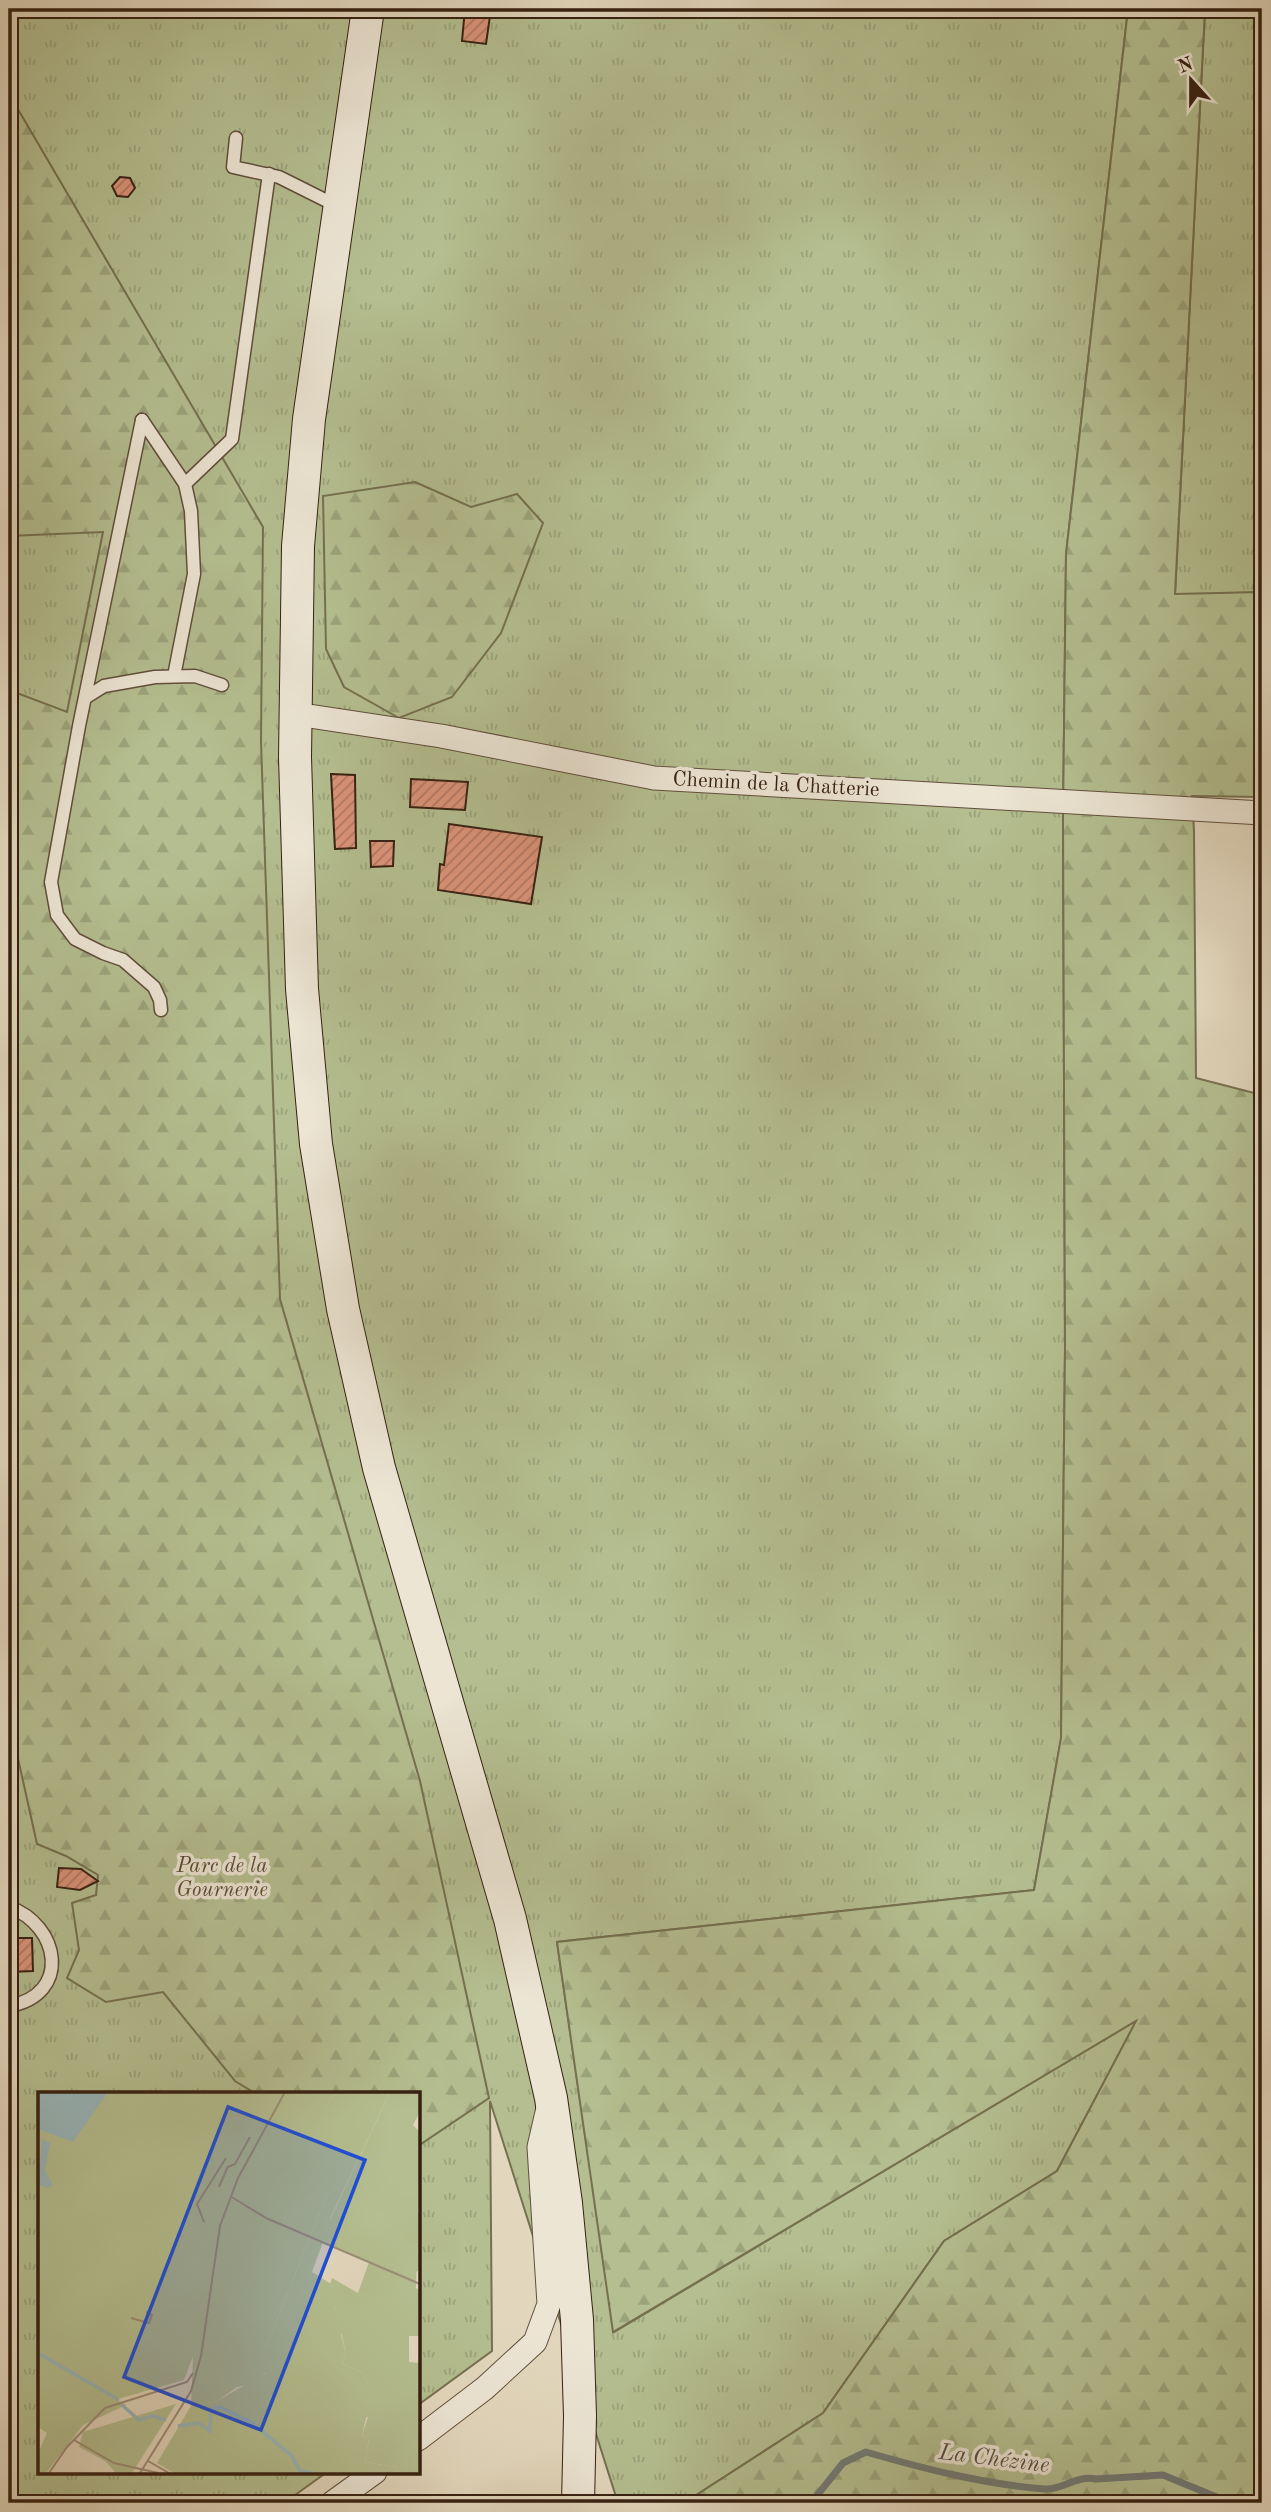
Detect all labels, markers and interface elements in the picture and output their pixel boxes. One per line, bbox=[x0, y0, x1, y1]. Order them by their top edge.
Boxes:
north arrow bbox=[1156, 46, 1226, 116]
text: N bbox=[1176, 55, 1196, 78]
street label: Chemin de la Chatterie bbox=[672, 769, 880, 801]
park label: Parc de la Gournerie bbox=[176, 1856, 268, 1901]
inset map bbox=[38, 2092, 420, 2474]
water label: La Chézine bbox=[936, 2441, 1051, 2477]

